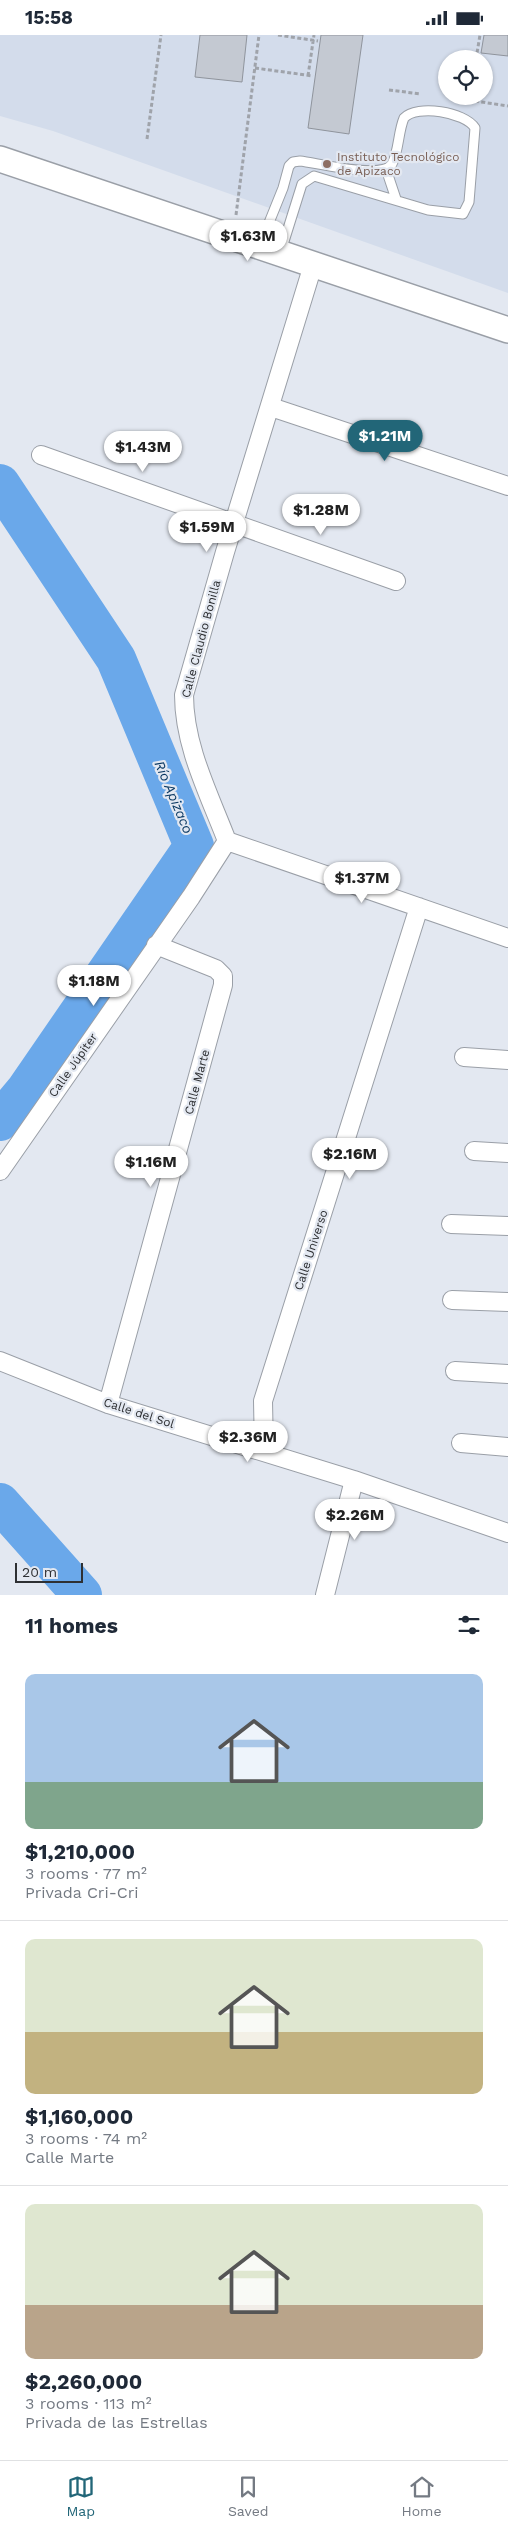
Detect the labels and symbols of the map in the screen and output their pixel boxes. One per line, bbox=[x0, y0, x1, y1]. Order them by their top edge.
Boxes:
place label: Instituto Tecnológico de Apizaco bbox=[337, 150, 459, 178]
marker: Instituto Tecnológico de Apizaco bbox=[321, 158, 333, 170]
pin: $1.63M bbox=[207, 219, 289, 262]
pin: $1.21M bbox=[344, 419, 426, 462]
pin: $1.43M bbox=[102, 431, 184, 473]
pin: $1.28M bbox=[280, 493, 362, 536]
pin: $1.59M bbox=[166, 511, 248, 553]
street label: Calle Claudio Bonilla bbox=[179, 578, 224, 699]
water label: Río Apizaco bbox=[152, 758, 196, 836]
pin: $1.37M bbox=[321, 861, 403, 904]
pin: $1.18M bbox=[53, 965, 135, 1007]
street label: Calle Júpiter bbox=[46, 1030, 100, 1100]
street label: Calle Marte bbox=[182, 1048, 212, 1116]
pin: $2.16M bbox=[309, 1137, 391, 1180]
pin: $1.16M bbox=[110, 1145, 192, 1188]
street label: Calle Universo bbox=[291, 1208, 331, 1292]
street label: Calle del Sol bbox=[102, 1395, 177, 1431]
pin: $2.36M bbox=[207, 1421, 289, 1463]
pin: $2.26M bbox=[314, 1499, 396, 1541]
scale bar bbox=[15, 1560, 82, 1583]

